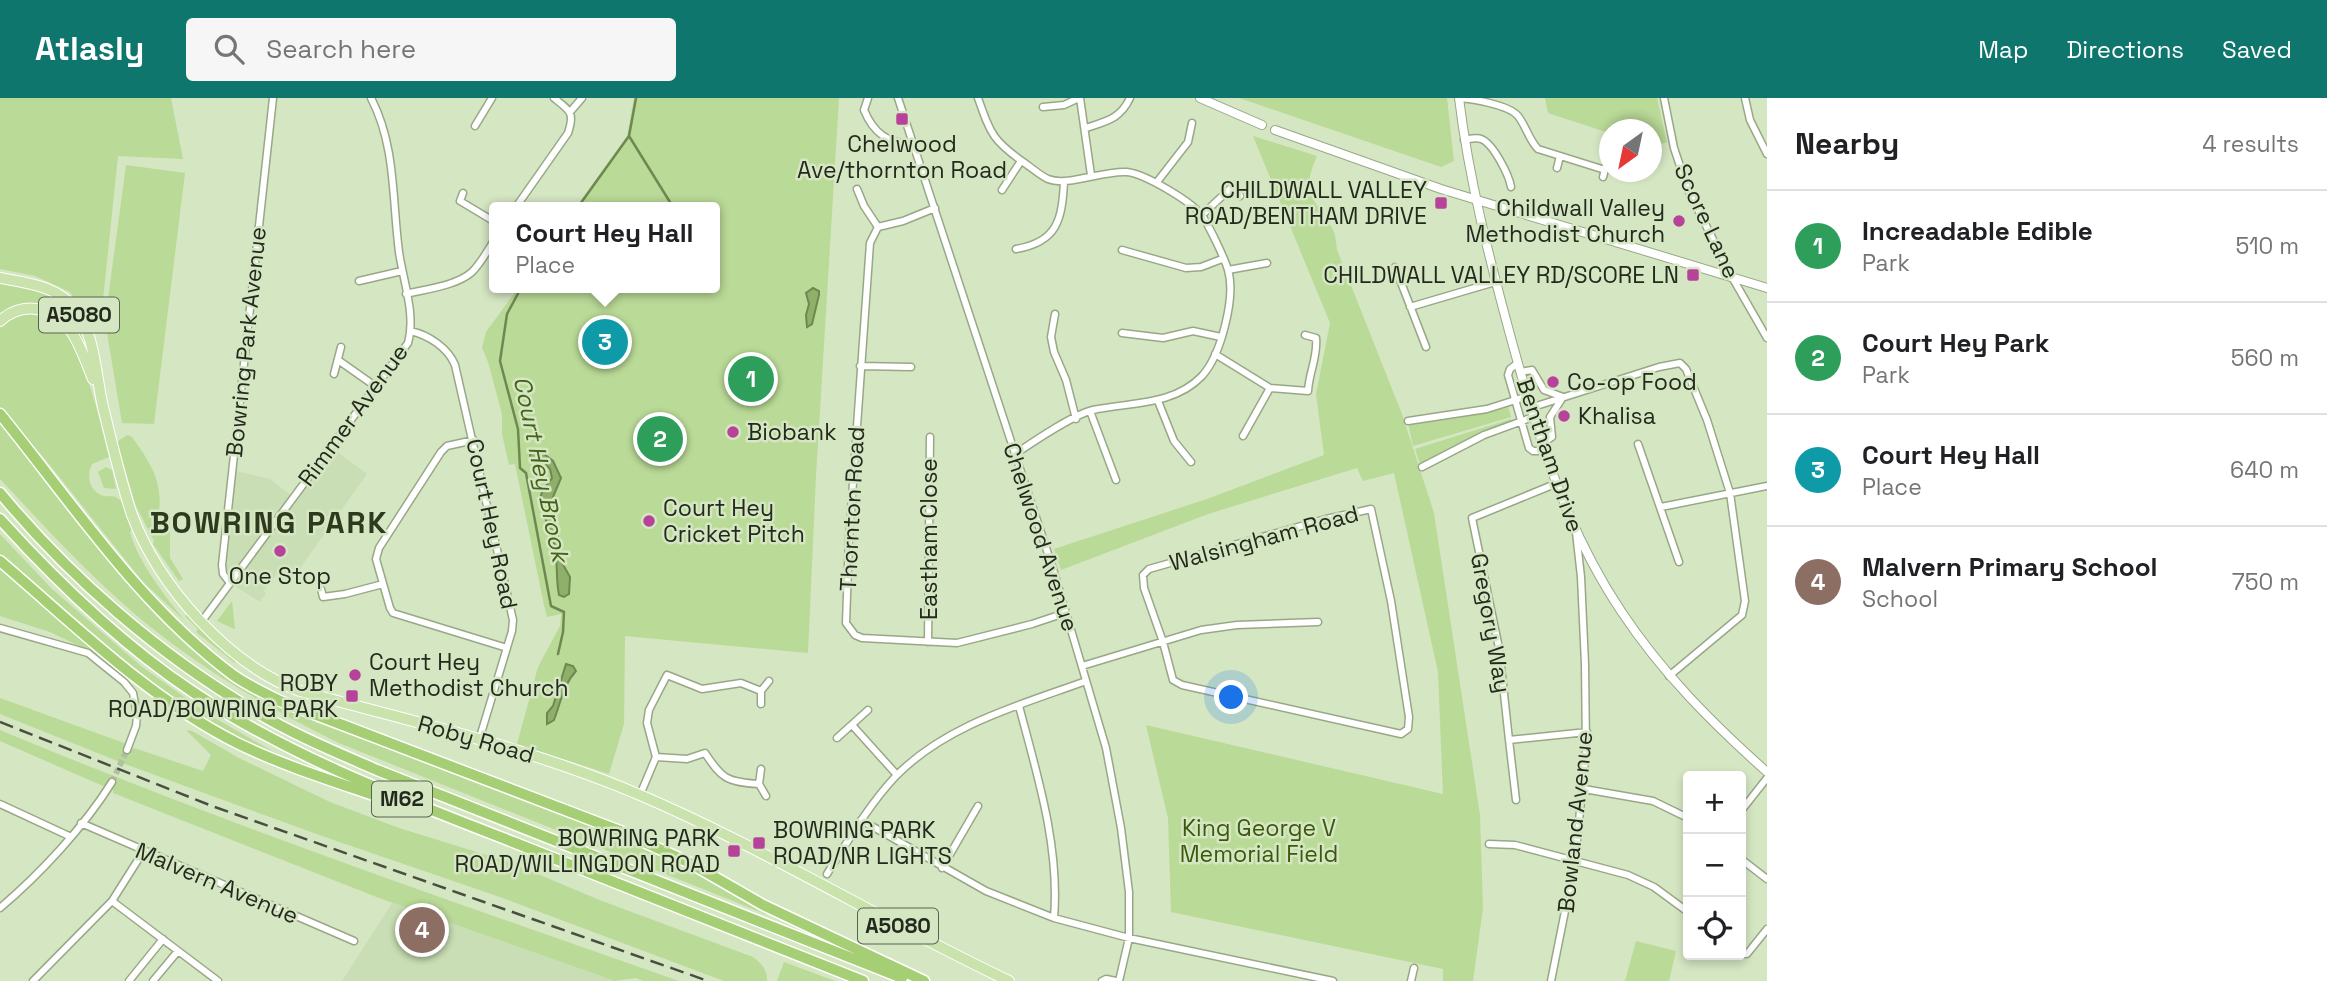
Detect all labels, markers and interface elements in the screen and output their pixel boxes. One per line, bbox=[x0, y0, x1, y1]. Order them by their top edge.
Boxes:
search box bbox=[186, 18, 676, 81]
text: Atlasly bbox=[35, 28, 144, 70]
icon: search bbox=[210, 30, 248, 68]
text: Search here bbox=[266, 32, 416, 66]
text: Map bbox=[1978, 34, 2028, 65]
text: Directions bbox=[2066, 34, 2184, 65]
text: Saved bbox=[2222, 34, 2292, 65]
marker: Chelwood Ave/thornton Road bbox=[894, 111, 910, 127]
north arrow bbox=[1599, 119, 1662, 182]
text: Nearby bbox=[1795, 124, 1899, 163]
place label: Chelwood Ave/thornton Road bbox=[797, 129, 1007, 185]
text: 4 results bbox=[2202, 129, 2299, 159]
street label: Score Lane bbox=[1667, 159, 1747, 283]
place label: CHILDWALL VALLEY ROAD/BENTHAM DRIVE bbox=[1185, 175, 1427, 231]
place label: Childwall Valley Methodist Church bbox=[1465, 193, 1665, 249]
marker: CHILDWALL VALLEY ROAD/BENTHAM DRIVE bbox=[1433, 195, 1449, 211]
popup bbox=[489, 202, 720, 293]
marker: Childwall Valley Methodist Church bbox=[1671, 213, 1687, 229]
text: Increadable Edible bbox=[1862, 214, 2093, 248]
text: Court Hey Hall bbox=[515, 216, 694, 250]
street label: Bowring Park Avenue bbox=[219, 225, 273, 459]
text: 1 bbox=[1813, 231, 1823, 261]
text: 510 m bbox=[2236, 231, 2299, 261]
text: Park bbox=[1862, 248, 1910, 278]
text: Place bbox=[515, 250, 575, 280]
place label: CHILDWALL VALLEY RD/SCORE LN bbox=[1323, 260, 1679, 290]
marker: CHILDWALL VALLEY RD/SCORE LN bbox=[1685, 267, 1701, 283]
road number: A5080 bbox=[39, 298, 119, 332]
pin: 3 bbox=[582, 316, 628, 368]
text: Court Hey Park bbox=[1862, 326, 2050, 360]
street label: Rimmer Avenue bbox=[291, 338, 415, 492]
text: 2 bbox=[1811, 343, 1825, 373]
text: 560 m bbox=[2231, 343, 2299, 373]
pin: 1 bbox=[728, 353, 774, 405]
text: Park bbox=[1862, 360, 1910, 390]
place label: Co-op Food bbox=[1567, 367, 1697, 397]
water label: Court Hey Brook bbox=[507, 373, 577, 568]
street label: Bentham Drive bbox=[1510, 374, 1590, 536]
marker: Co-op Food bbox=[1545, 374, 1561, 390]
place label: Khalisa bbox=[1578, 401, 1656, 431]
marker: Khalisa bbox=[1556, 408, 1572, 424]
pin: 2 bbox=[637, 413, 683, 465]
place label: Biobank bbox=[747, 417, 837, 447]
marker: Biobank bbox=[725, 424, 741, 440]
street label: Thornton Road bbox=[833, 426, 871, 592]
street label: Court Hey Road bbox=[459, 436, 525, 612]
text: Court Hey Hall bbox=[1862, 438, 2040, 472]
street label: Chelwood Avenue bbox=[996, 439, 1086, 635]
text: 3 bbox=[1811, 455, 1825, 485]
text: 640 m bbox=[2230, 455, 2299, 485]
street label: Eastham Close bbox=[914, 458, 944, 620]
text: Place bbox=[1862, 472, 1922, 502]
place label: Court Hey Cricket Pitch bbox=[663, 493, 805, 549]
street label: Walsingham Road bbox=[1166, 498, 1362, 578]
district label: BOWRING PARK bbox=[150, 503, 388, 542]
marker: Court Hey Cricket Pitch bbox=[641, 513, 657, 529]
marker: One Stop bbox=[272, 543, 288, 559]
text: Malvern Primary School bbox=[1862, 550, 2158, 584]
street label: Gregory Way bbox=[1464, 551, 1518, 695]
place label: One Stop bbox=[229, 561, 331, 591]
text: 4 bbox=[1811, 567, 1825, 597]
text: 750 m bbox=[2232, 567, 2299, 597]
text: School bbox=[1862, 584, 1938, 614]
place label: Court Hey Methodist Church bbox=[369, 647, 569, 703]
marker: Court Hey Methodist Church bbox=[347, 667, 363, 683]
place label: ROBY ROAD/BOWRING PARK bbox=[108, 668, 338, 724]
your location bbox=[1214, 680, 1248, 714]
marker: ROBY ROAD/BOWRING PARK bbox=[344, 688, 360, 704]
street label: Roby Road bbox=[414, 708, 538, 770]
street label: Bowland Avenue bbox=[1551, 730, 1599, 914]
map controls bbox=[1683, 771, 1746, 960]
button: + bbox=[1683, 771, 1746, 834]
road number: M62 bbox=[372, 782, 432, 816]
park label: King George V Memorial Field bbox=[1180, 813, 1338, 869]
place label: BOWRING PARK ROAD/NR LIGHTS bbox=[773, 815, 952, 871]
place label: BOWRING PARK ROAD/WILLINGDON ROAD bbox=[454, 823, 720, 879]
button: − bbox=[1683, 834, 1746, 897]
street label: Malvern Avenue bbox=[131, 835, 303, 931]
marker: BOWRING PARK ROAD/NR LIGHTS bbox=[751, 835, 767, 851]
marker: BOWRING PARK ROAD/WILLINGDON ROAD bbox=[726, 843, 742, 859]
button: locate bbox=[1683, 897, 1746, 960]
pin: 4 bbox=[399, 904, 445, 956]
road number: A5080 bbox=[858, 908, 938, 944]

